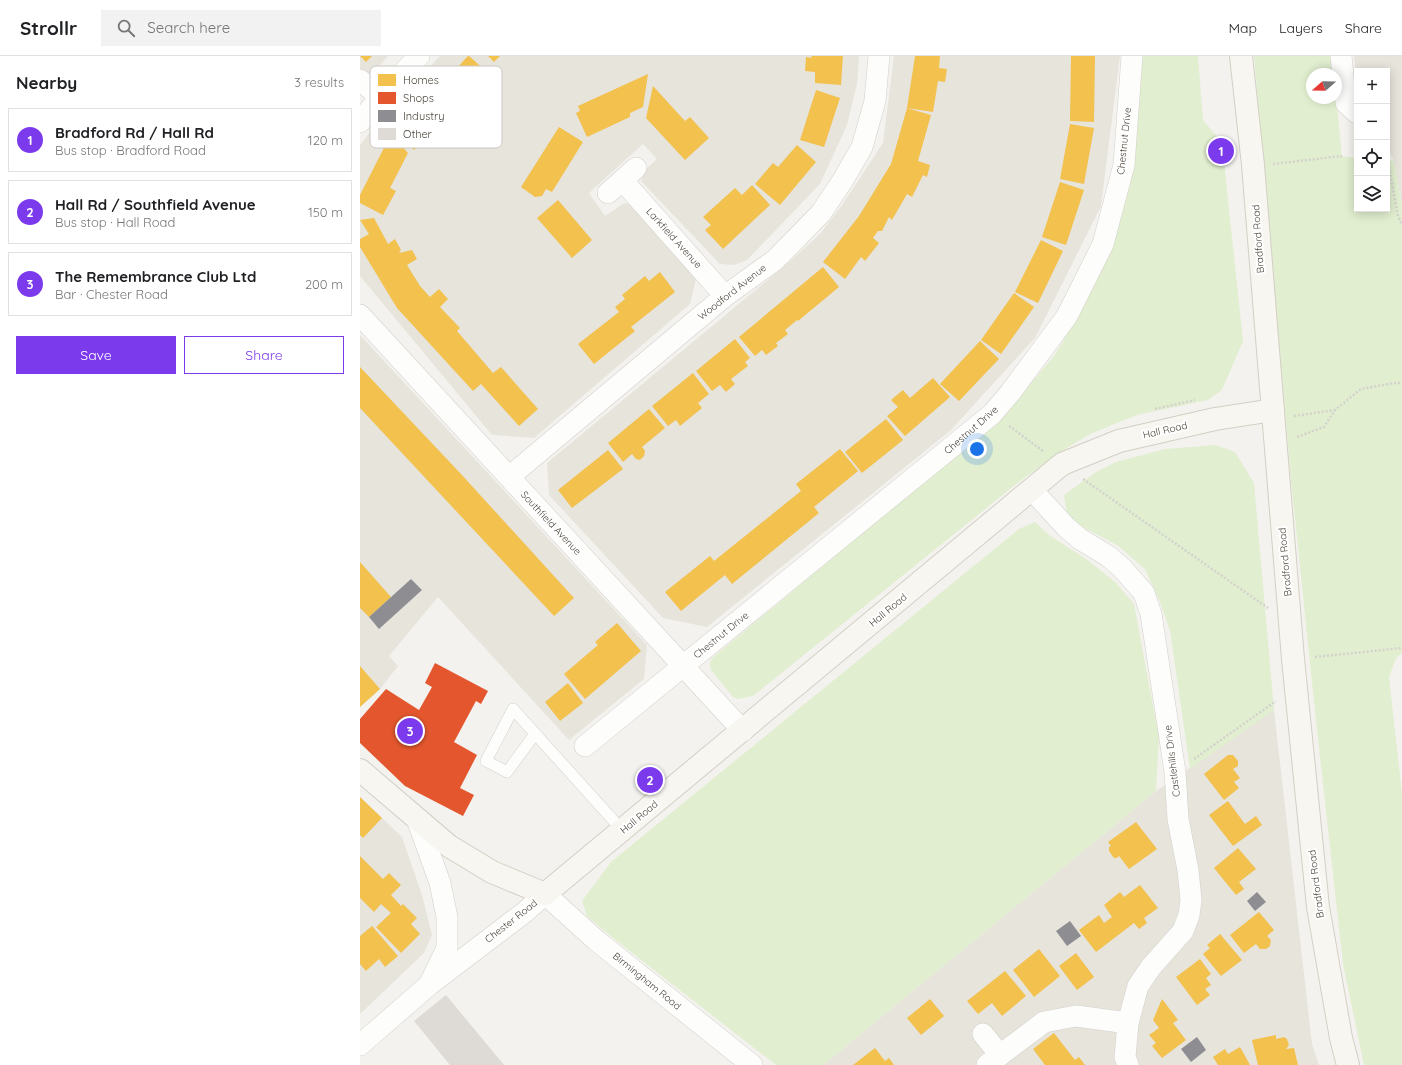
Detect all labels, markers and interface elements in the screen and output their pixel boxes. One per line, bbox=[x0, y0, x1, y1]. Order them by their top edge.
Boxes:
search box bbox=[101, 10, 381, 46]
text: Strollr bbox=[20, 16, 77, 40]
icon: search bbox=[115, 17, 137, 39]
text: Search here bbox=[147, 18, 230, 37]
text: Map bbox=[1228, 19, 1257, 37]
text: Layers bbox=[1279, 19, 1323, 37]
text: Share bbox=[1345, 19, 1382, 37]
legend bbox=[370, 66, 502, 148]
north arrow bbox=[1306, 68, 1342, 104]
map controls bbox=[1354, 68, 1390, 212]
button: + bbox=[1354, 68, 1390, 104]
text: Nearby bbox=[16, 72, 77, 93]
text: Homes bbox=[403, 73, 439, 87]
text: 3 results bbox=[294, 74, 344, 90]
text: Shops bbox=[403, 91, 434, 105]
button: − bbox=[1354, 104, 1390, 140]
street label: Chestnut Drive bbox=[1114, 106, 1134, 175]
text: Industry bbox=[403, 109, 445, 123]
text: Bradford Rd / Hall Rd bbox=[55, 123, 214, 142]
text: Other bbox=[403, 127, 433, 141]
text: 1 bbox=[27, 132, 33, 148]
text: 120 m bbox=[308, 132, 343, 148]
pin: 1 bbox=[1208, 136, 1234, 166]
button: locate bbox=[1354, 140, 1390, 176]
text: Bus stop · Bradford Road bbox=[55, 142, 206, 158]
button: layers bbox=[1354, 176, 1390, 212]
text: Hall Rd / Southfield Avenue bbox=[55, 195, 256, 214]
text: 2 bbox=[26, 204, 34, 220]
text: 150 m bbox=[308, 204, 343, 220]
street label: Bradford Road bbox=[1249, 204, 1267, 274]
street label: Larkfield Avenue bbox=[643, 205, 705, 271]
text: Bus stop · Hall Road bbox=[55, 214, 175, 230]
street label: Woodford Avenue bbox=[695, 261, 769, 323]
text: The Remembrance Club Ltd bbox=[55, 267, 256, 286]
text: 3 bbox=[27, 276, 33, 292]
text: 200 m bbox=[305, 276, 343, 292]
text: Bar · Chester Road bbox=[55, 286, 168, 302]
button: Save bbox=[16, 336, 176, 374]
button: Share bbox=[184, 336, 344, 374]
street label: Chestnut Drive bbox=[941, 403, 1001, 457]
street label: Hall Road bbox=[1141, 419, 1189, 441]
your location bbox=[967, 439, 987, 459]
street label: Southfield Avenue bbox=[518, 488, 584, 558]
street label: Bradford Road bbox=[1276, 527, 1294, 597]
street label: Hall Road bbox=[866, 590, 910, 630]
street label: Chestnut Drive bbox=[691, 608, 752, 661]
pin: 3 bbox=[397, 716, 423, 746]
street label: Castlehills Drive bbox=[1161, 724, 1183, 798]
pin: 2 bbox=[637, 765, 663, 795]
street label: Hall Road bbox=[617, 797, 661, 837]
street label: Bradford Road bbox=[1305, 849, 1327, 919]
street label: Chester Road bbox=[482, 897, 540, 945]
street label: Birmingham Road bbox=[610, 949, 684, 1013]

